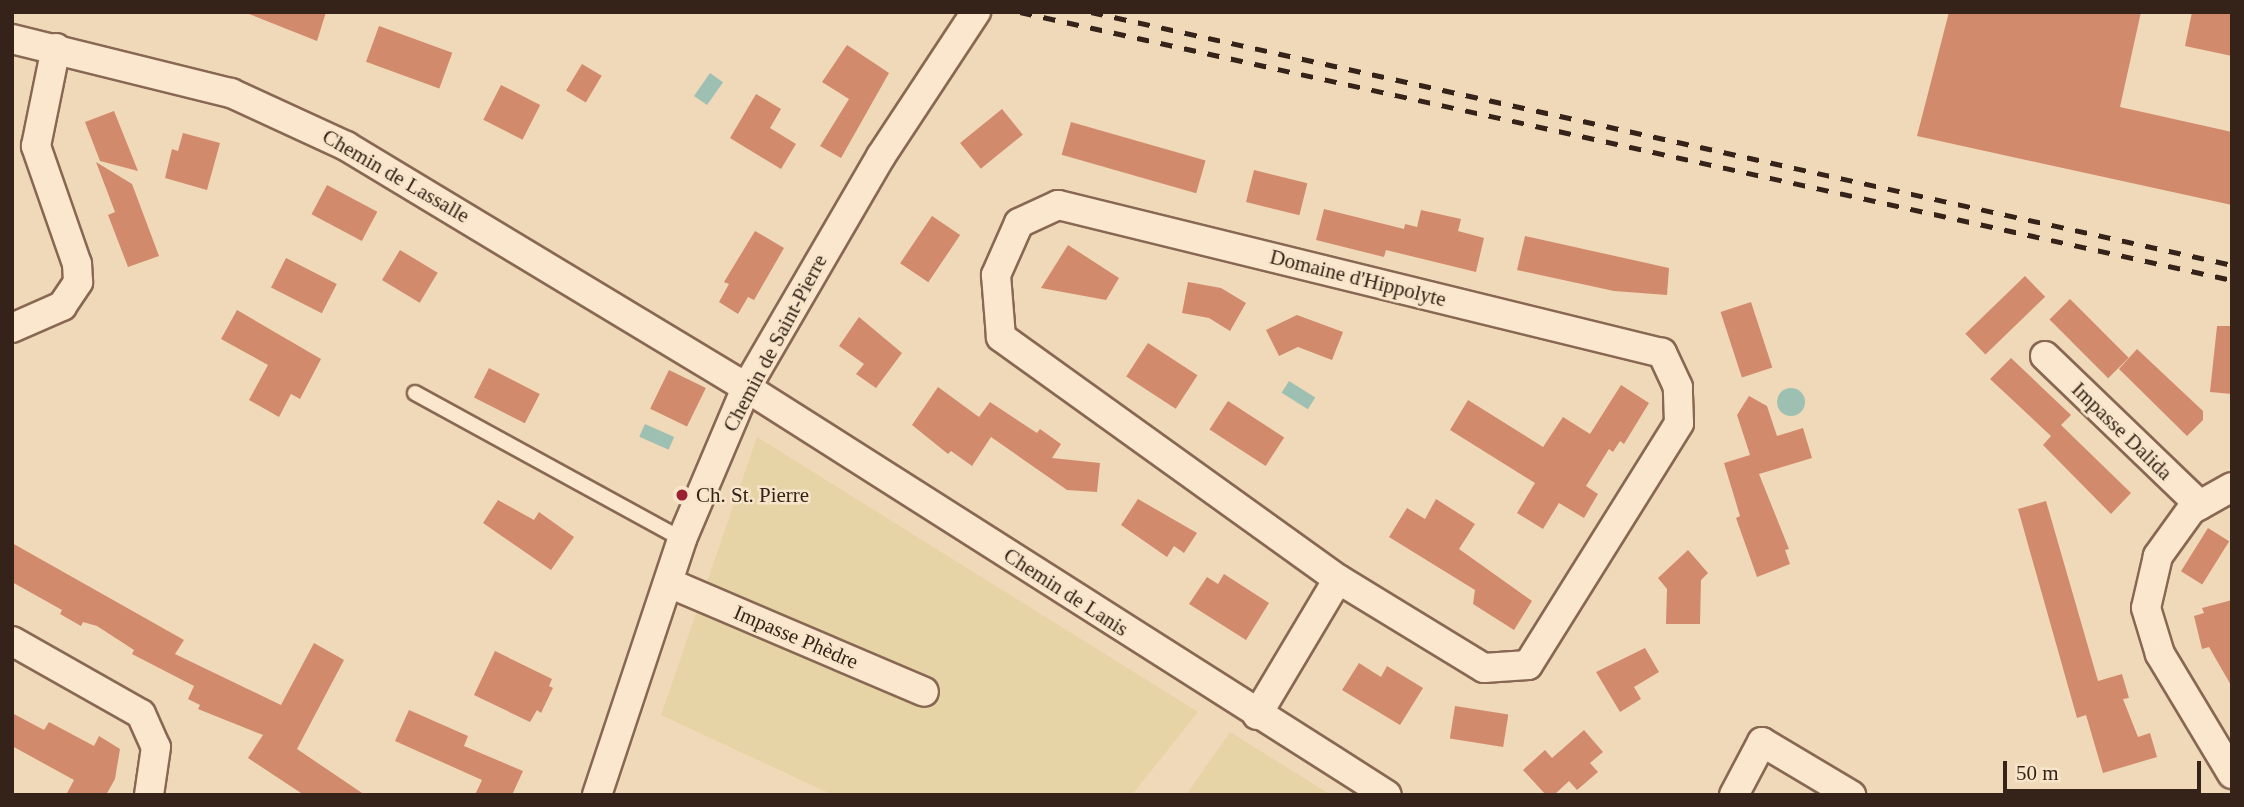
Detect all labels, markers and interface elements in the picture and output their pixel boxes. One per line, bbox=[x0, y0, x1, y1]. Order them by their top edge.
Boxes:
street label: Chemin de Lassalle bbox=[318, 124, 474, 228]
street label: Domaine d'Hippolyte bbox=[1267, 244, 1449, 312]
street label: Chemin de Saint-Pierre bbox=[718, 250, 832, 436]
street label: Impasse Dalida bbox=[2066, 377, 2178, 485]
place label: Ch. St. Pierre bbox=[696, 482, 809, 508]
marker: Ch. St. Pierre bbox=[674, 487, 690, 503]
street label: Chemin de Lanis bbox=[999, 542, 1133, 642]
street label: Impasse Phèdre bbox=[730, 600, 862, 674]
scale bar bbox=[2006, 748, 2204, 792]
text: 50 m bbox=[2016, 761, 2059, 785]

